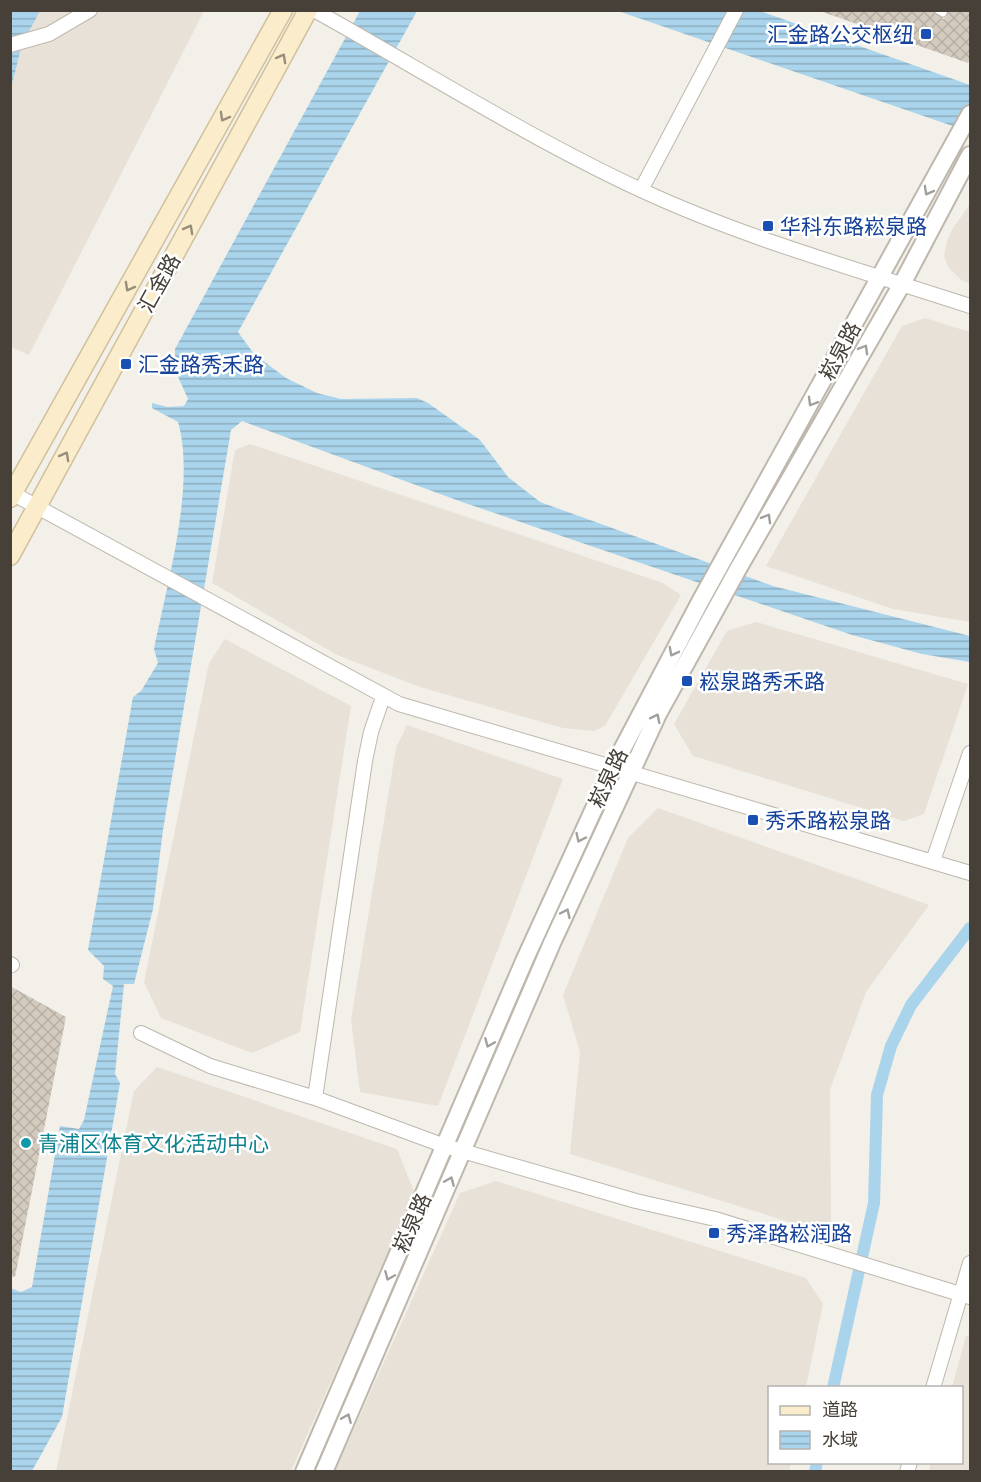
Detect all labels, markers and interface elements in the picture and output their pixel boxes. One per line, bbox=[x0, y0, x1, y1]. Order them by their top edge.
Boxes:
place label: 汇金路公交枢纽 bbox=[767, 22, 914, 47]
marker: 汇金路公交枢纽 bbox=[919, 27, 933, 41]
one-way arrow bbox=[275, 54, 286, 64]
one-way arrow bbox=[220, 110, 231, 121]
one-way arrow bbox=[924, 185, 935, 195]
place label: 华科东路崧泉路 bbox=[780, 214, 927, 239]
marker: 华科东路崧泉路 bbox=[761, 219, 775, 233]
one-way arrow bbox=[182, 225, 193, 235]
street label: 汇金路 bbox=[133, 249, 185, 317]
one-way arrow bbox=[125, 281, 136, 291]
street label: 崧泉路 bbox=[814, 317, 866, 385]
one-way arrow bbox=[857, 345, 868, 356]
place label: 汇金路秀禾路 bbox=[138, 352, 264, 377]
marker: 汇金路秀禾路 bbox=[119, 357, 133, 371]
one-way arrow bbox=[808, 396, 819, 406]
one-way arrow bbox=[58, 451, 69, 462]
one-way arrow bbox=[760, 514, 771, 525]
one-way arrow bbox=[669, 645, 680, 656]
place label: 崧泉路秀禾路 bbox=[699, 669, 825, 694]
marker: 崧泉路秀禾路 bbox=[680, 674, 694, 688]
one-way arrow bbox=[649, 713, 661, 724]
street label: 崧泉路 bbox=[583, 744, 633, 812]
place label: 秀禾路崧泉路 bbox=[765, 808, 891, 833]
marker: 秀禾路崧泉路 bbox=[746, 813, 760, 827]
one-way arrow bbox=[576, 831, 588, 842]
one-way arrow bbox=[559, 909, 571, 920]
one-way arrow bbox=[484, 1036, 496, 1047]
place label: 青浦区体育文化活动中心 bbox=[38, 1131, 269, 1156]
marker: 青浦区体育文化活动中心 bbox=[19, 1136, 33, 1150]
one-way arrow bbox=[443, 1176, 455, 1187]
street label: 崧泉路 bbox=[388, 1189, 436, 1257]
place label: 秀泽路崧润路 bbox=[726, 1221, 852, 1246]
marker: 秀泽路崧润路 bbox=[707, 1226, 721, 1240]
one-way arrow bbox=[384, 1270, 396, 1281]
legend bbox=[768, 1386, 963, 1464]
text: 道路 bbox=[822, 1399, 858, 1420]
one-way arrow bbox=[340, 1413, 352, 1424]
text: 水域 bbox=[822, 1429, 858, 1450]

